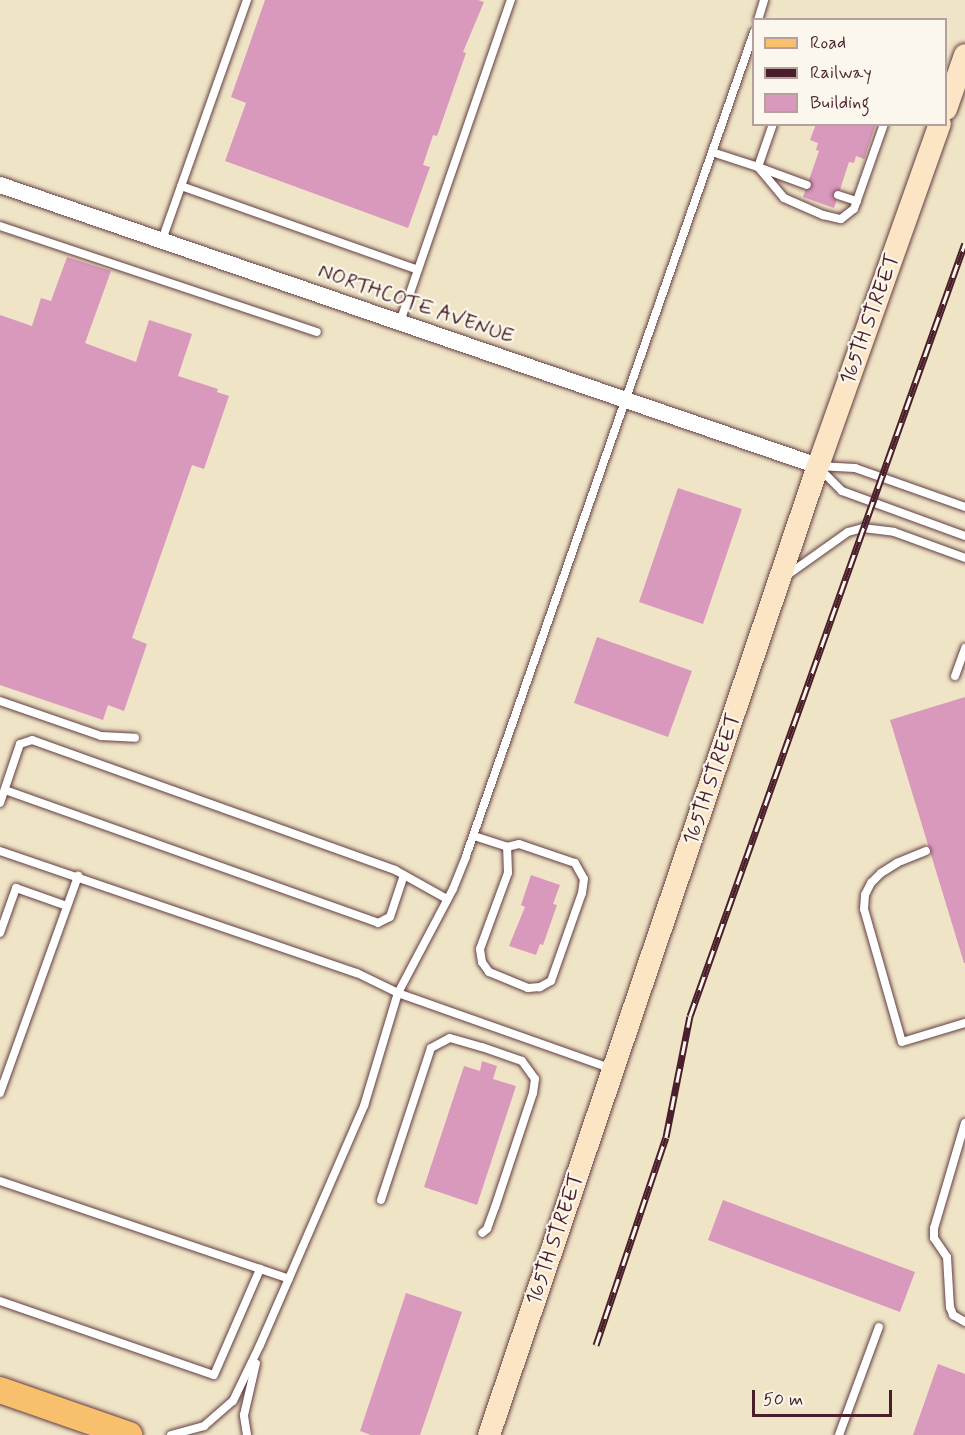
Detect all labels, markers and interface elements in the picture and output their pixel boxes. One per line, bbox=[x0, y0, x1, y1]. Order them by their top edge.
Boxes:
legend bbox=[752, 18, 947, 126]
text: Road bbox=[810, 31, 846, 55]
text: Railway bbox=[810, 61, 872, 85]
text: Building bbox=[810, 91, 870, 115]
street label: 165TH STREET bbox=[834, 249, 906, 389]
street label: NORTHCOTE AVENUE bbox=[314, 258, 518, 350]
street label: 165TH STREET bbox=[677, 709, 747, 849]
street label: 165TH STREET bbox=[520, 1169, 590, 1309]
scale bar bbox=[755, 1378, 894, 1416]
text: 50 m bbox=[763, 1388, 803, 1412]

